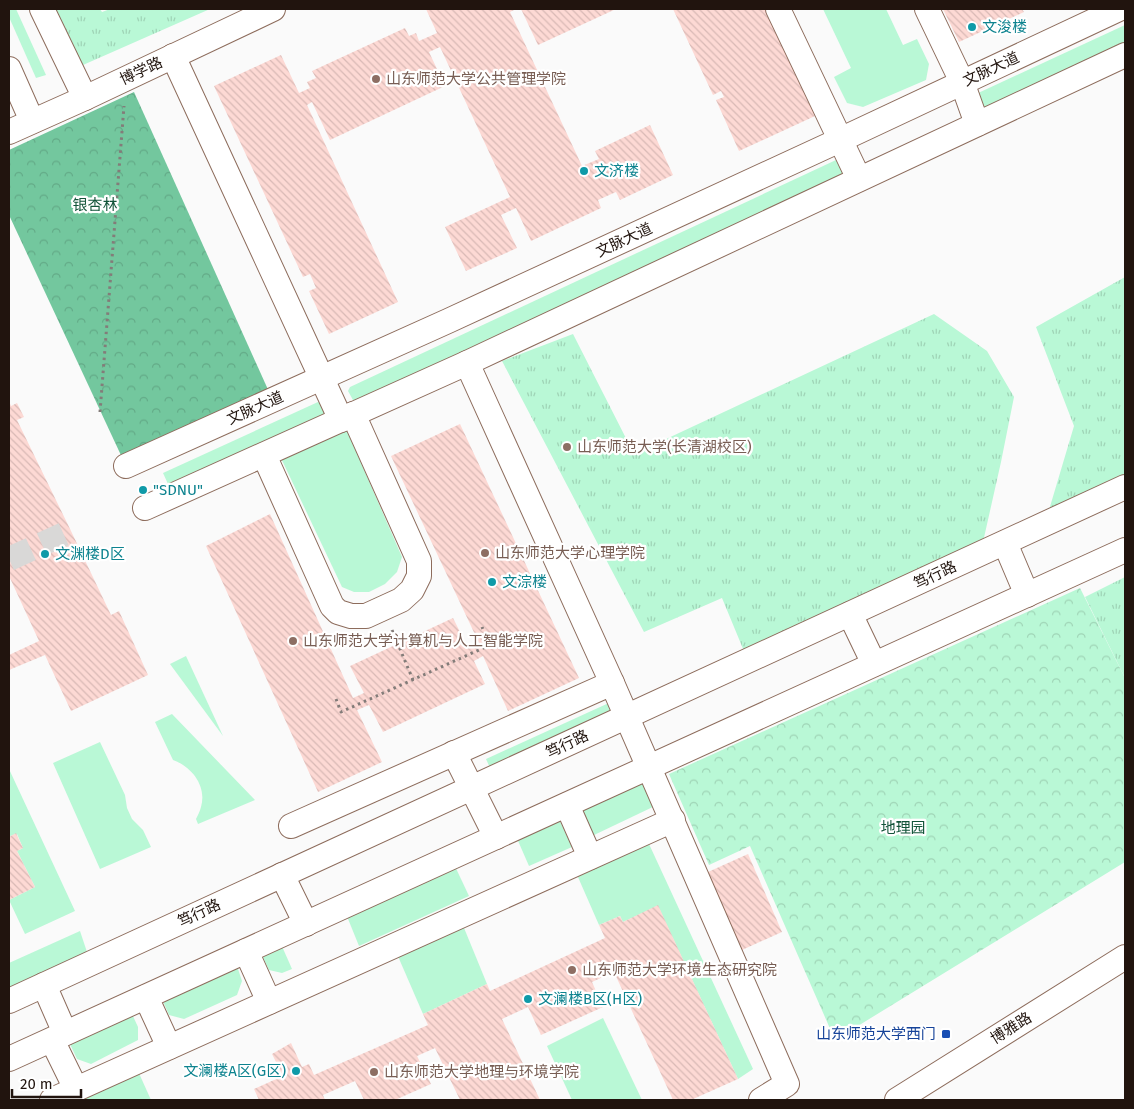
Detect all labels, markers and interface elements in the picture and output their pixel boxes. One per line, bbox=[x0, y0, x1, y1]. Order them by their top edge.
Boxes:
place label: 文浚楼 bbox=[982, 18, 1027, 36]
marker: 文浚楼 bbox=[966, 21, 978, 33]
street label: 文脉大道 bbox=[960, 48, 1022, 90]
street label: 博学路 bbox=[117, 53, 165, 89]
place label: 山东师范大学公共管理学院 bbox=[386, 70, 566, 88]
marker: 山东师范大学公共管理学院 bbox=[370, 73, 382, 85]
place label: 文济楼 bbox=[594, 162, 639, 180]
marker: 文济楼 bbox=[578, 165, 590, 177]
park label: 银杏林 bbox=[72, 196, 118, 214]
street label: 文脉大道 bbox=[593, 219, 655, 261]
street label: 文脉大道 bbox=[224, 388, 286, 428]
place label: 山东师范大学(长清湖校区) bbox=[577, 438, 752, 456]
marker: 山东师范大学(长清湖校区) bbox=[561, 441, 573, 453]
place label: "SDNU" bbox=[153, 481, 203, 499]
marker: "SDNU" bbox=[137, 484, 149, 496]
place label: 山东师范大学心理学院 bbox=[495, 544, 645, 562]
place label: 文渊楼D区 bbox=[55, 545, 125, 563]
marker: 山东师范大学心理学院 bbox=[479, 547, 491, 559]
marker: 文渊楼D区 bbox=[39, 548, 51, 560]
street label: 笃行路 bbox=[911, 557, 959, 593]
place label: 文淙楼 bbox=[502, 573, 547, 591]
marker: 文淙楼 bbox=[486, 576, 498, 588]
place label: 山东师范大学计算机与人工智能学院 bbox=[303, 632, 543, 650]
marker: 山东师范大学计算机与人工智能学院 bbox=[287, 635, 299, 647]
street label: 笃行路 bbox=[543, 726, 591, 762]
park label: 地理园 bbox=[880, 819, 926, 837]
street label: 笃行路 bbox=[175, 895, 223, 931]
place label: 山东师范大学环境生态研究院 bbox=[582, 961, 777, 979]
marker: 山东师范大学环境生态研究院 bbox=[566, 964, 578, 976]
place label: 文澜楼B区(H区) bbox=[538, 990, 642, 1008]
marker: 文澜楼B区(H区) bbox=[522, 993, 534, 1005]
street label: 博雅路 bbox=[987, 1008, 1035, 1048]
place label: 山东师范大学西门 bbox=[816, 1025, 936, 1043]
marker: 山东师范大学西门 bbox=[940, 1028, 952, 1040]
place label: 文澜楼A区(G区) bbox=[183, 1062, 286, 1080]
place label: 山东师范大学地理与环境学院 bbox=[384, 1063, 579, 1081]
marker: 文澜楼A区(G区) bbox=[290, 1065, 302, 1077]
scale bar bbox=[12, 1066, 81, 1098]
marker: 山东师范大学地理与环境学院 bbox=[368, 1066, 380, 1078]
text: 20 m bbox=[20, 1075, 53, 1093]

